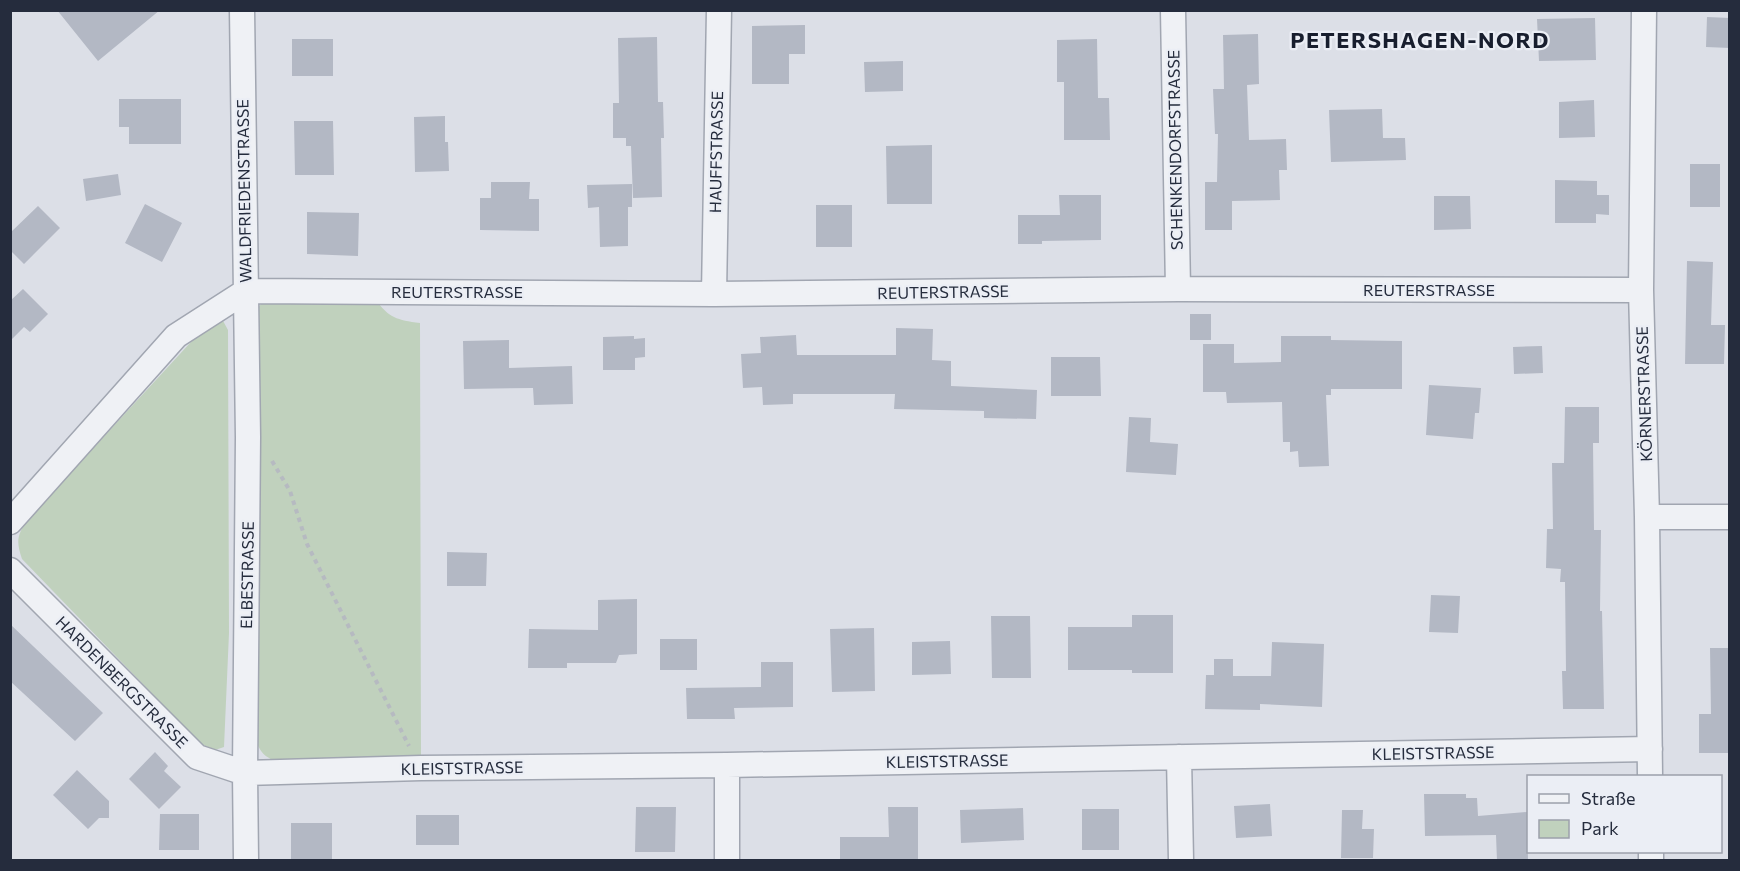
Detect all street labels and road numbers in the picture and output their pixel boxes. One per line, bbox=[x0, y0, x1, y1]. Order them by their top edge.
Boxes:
street label: SCHENKENDORFSTRASSE bbox=[1163, 50, 1186, 250]
street label: HAUFFSTRASSE bbox=[705, 91, 726, 213]
street label: WALDFRIEDENSTRASSE bbox=[232, 99, 255, 283]
street label: REUTERSTRASSE bbox=[1363, 280, 1495, 299]
street label: REUTERSTRASSE bbox=[877, 281, 1009, 302]
street label: REUTERSTRASSE bbox=[391, 282, 523, 301]
street label: KÖRNERSTRASSE bbox=[1632, 326, 1655, 462]
street label: ELBESTRASSE bbox=[236, 521, 257, 629]
street label: HARDENBERGSTRASSE bbox=[52, 612, 192, 752]
street label: KLEISTSTRASSE bbox=[1371, 742, 1495, 763]
street label: KLEISTSTRASSE bbox=[885, 750, 1009, 771]
street label: KLEISTSTRASSE bbox=[400, 757, 524, 778]

